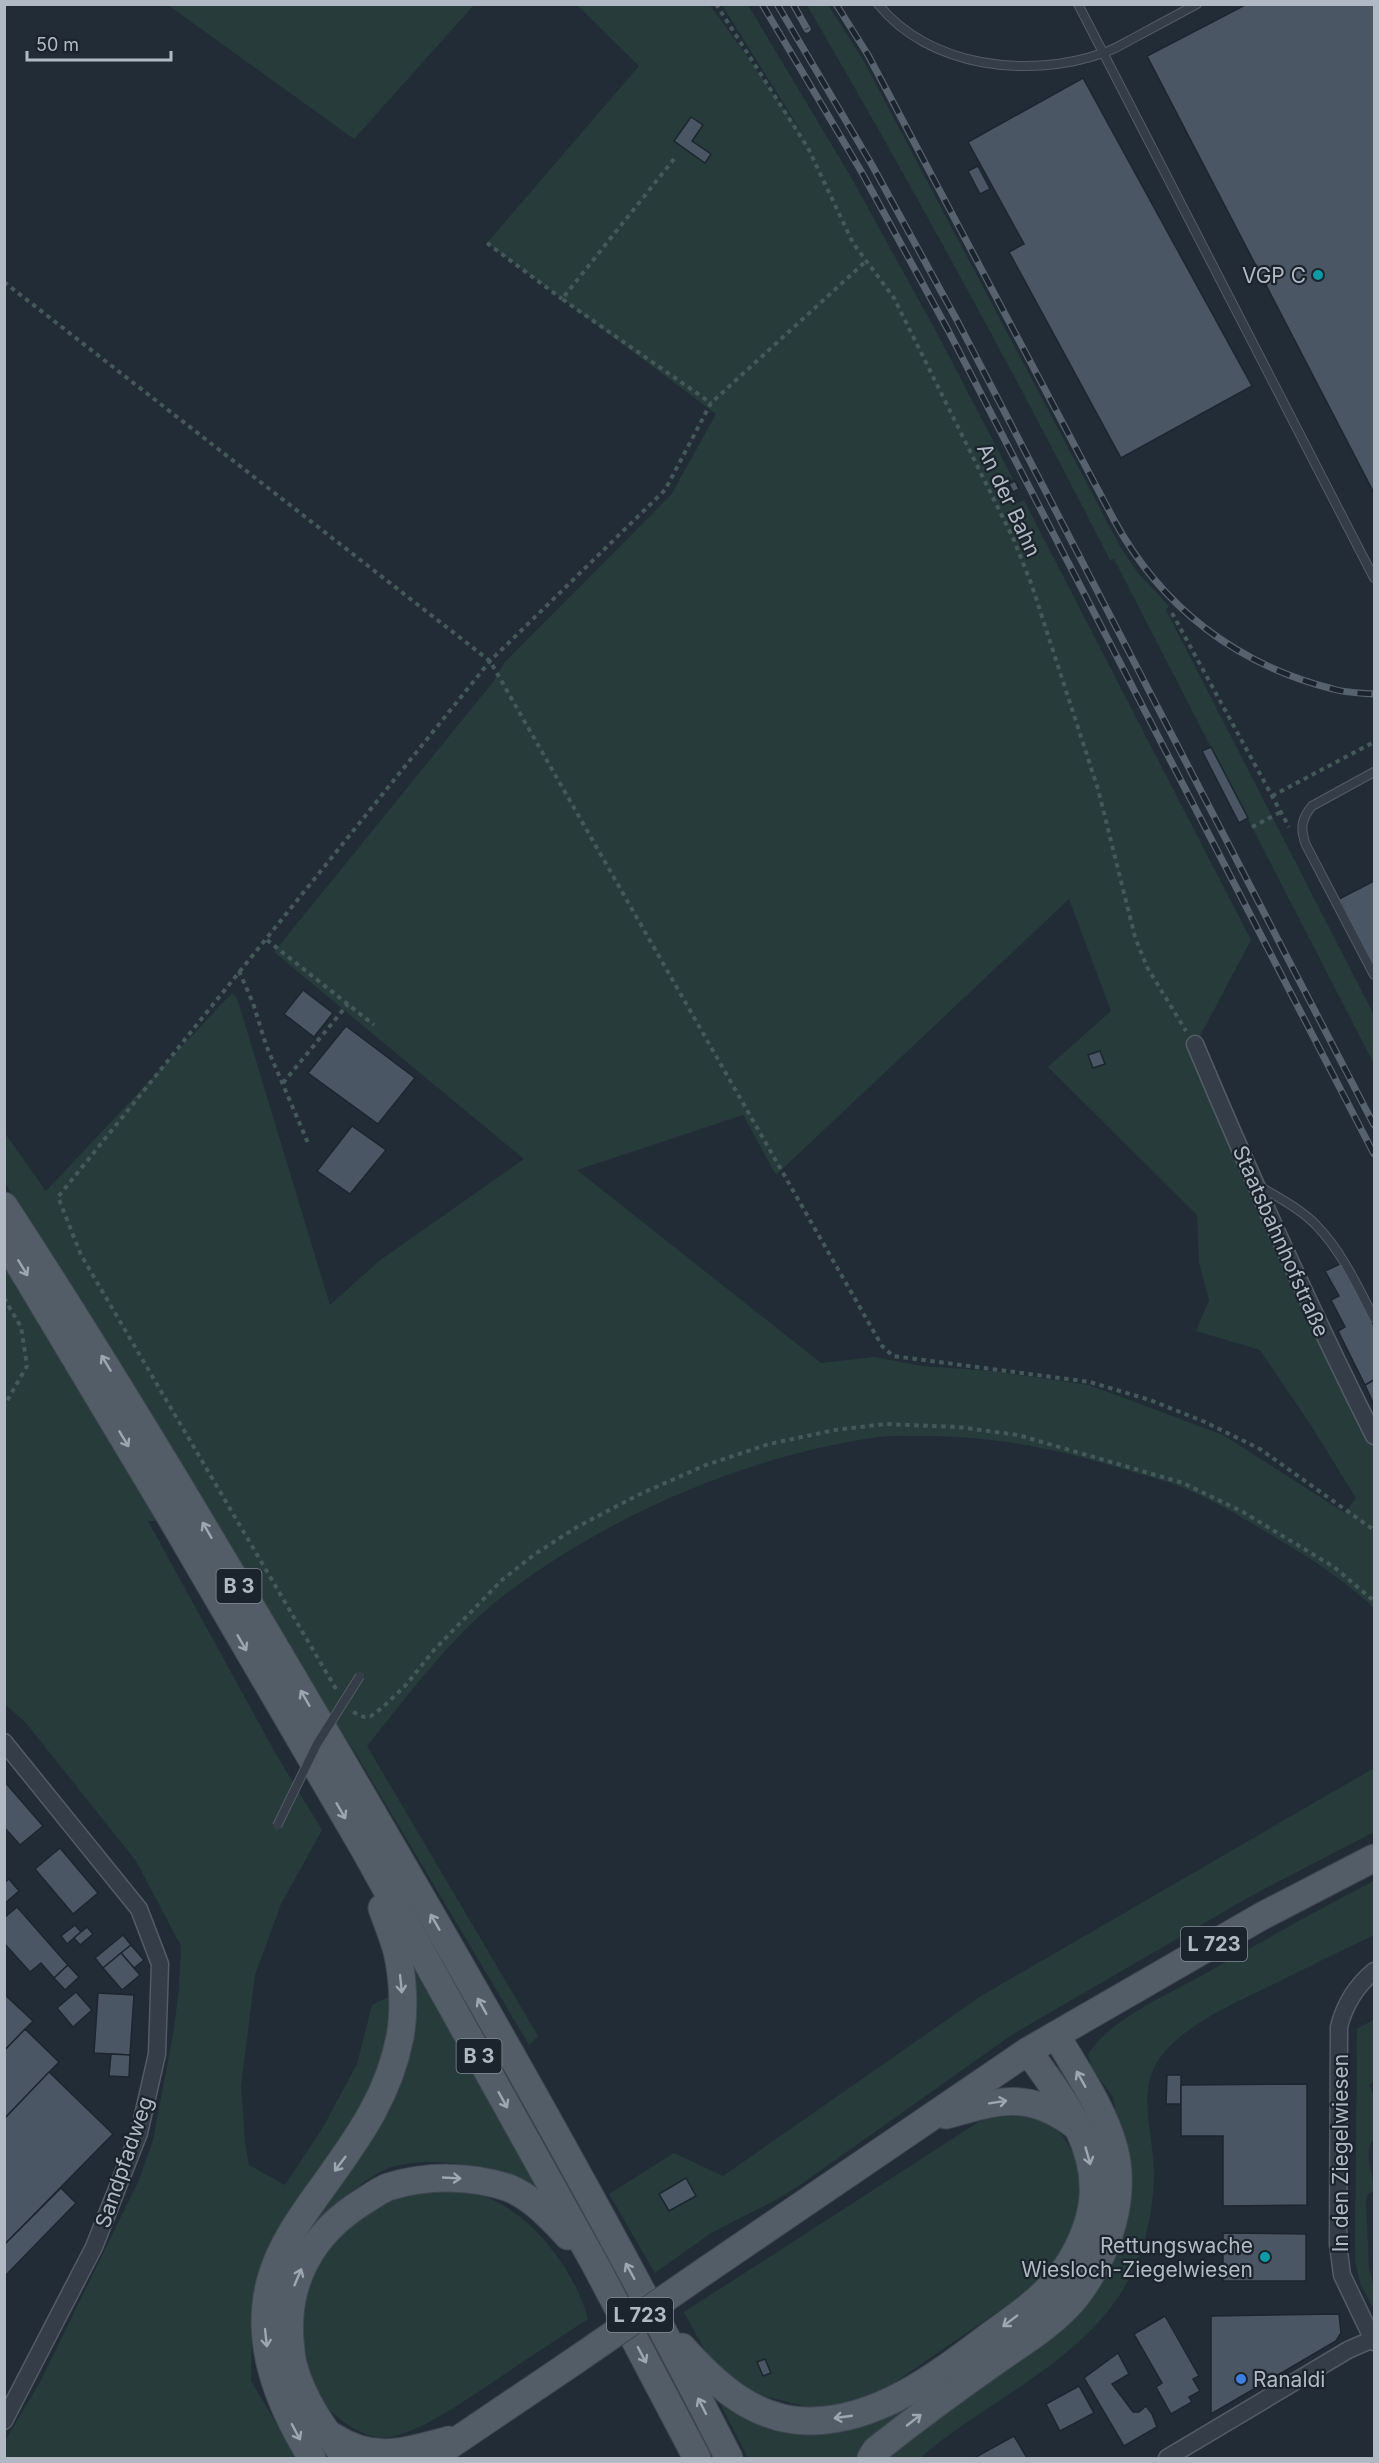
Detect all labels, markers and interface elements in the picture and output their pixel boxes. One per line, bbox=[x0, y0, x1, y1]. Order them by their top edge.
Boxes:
scale bar bbox=[27, 24, 171, 62]
text: 50 m bbox=[36, 34, 79, 55]
place label: VGP C bbox=[1242, 263, 1306, 288]
marker: VGP C bbox=[1311, 268, 1325, 282]
street label: An der Bahn bbox=[972, 439, 1046, 561]
street label: Staatsbahnhofstraße bbox=[1228, 1142, 1334, 1340]
one-way arrow bbox=[17, 1259, 29, 1276]
one-way arrow bbox=[99, 1355, 112, 1372]
one-way arrow bbox=[118, 1430, 130, 1447]
one-way arrow bbox=[201, 1522, 213, 1539]
road number: B 3 bbox=[216, 1569, 262, 1603]
one-way arrow bbox=[237, 1634, 249, 1651]
one-way arrow bbox=[299, 1690, 310, 1708]
one-way arrow bbox=[336, 1802, 348, 1819]
one-way arrow bbox=[429, 1913, 440, 1931]
road number: L 723 bbox=[1181, 1927, 1247, 1961]
one-way arrow bbox=[395, 1974, 406, 1993]
one-way arrow bbox=[476, 1998, 488, 2015]
road number: B 3 bbox=[456, 2039, 502, 2073]
street label: In den Ziegelwiesen bbox=[1328, 2054, 1353, 2252]
one-way arrow bbox=[1075, 2071, 1087, 2088]
one-way arrow bbox=[498, 2091, 510, 2108]
street label: Sandpfadweg bbox=[90, 2093, 158, 2231]
one-way arrow bbox=[988, 2097, 1008, 2108]
one-way arrow bbox=[1083, 2146, 1094, 2165]
one-way arrow bbox=[334, 2156, 347, 2172]
one-way arrow bbox=[441, 2173, 461, 2184]
place label: Rettungswache Wiesloch-Ziegelwiesen bbox=[1021, 2233, 1253, 2282]
marker: Rettungswache Wiesloch-Ziegelwiesen bbox=[1258, 2250, 1272, 2264]
one-way arrow bbox=[624, 2263, 636, 2280]
one-way arrow bbox=[293, 2268, 304, 2286]
road number: L 723 bbox=[607, 2298, 673, 2332]
one-way arrow bbox=[1003, 2314, 1019, 2327]
one-way arrow bbox=[261, 2328, 272, 2348]
one-way arrow bbox=[636, 2346, 648, 2363]
place label: Ranaldi bbox=[1253, 2367, 1325, 2392]
marker: Ranaldi bbox=[1234, 2372, 1248, 2386]
one-way arrow bbox=[696, 2398, 707, 2416]
one-way arrow bbox=[834, 2412, 853, 2423]
one-way arrow bbox=[906, 2414, 922, 2427]
one-way arrow bbox=[290, 2423, 302, 2440]

